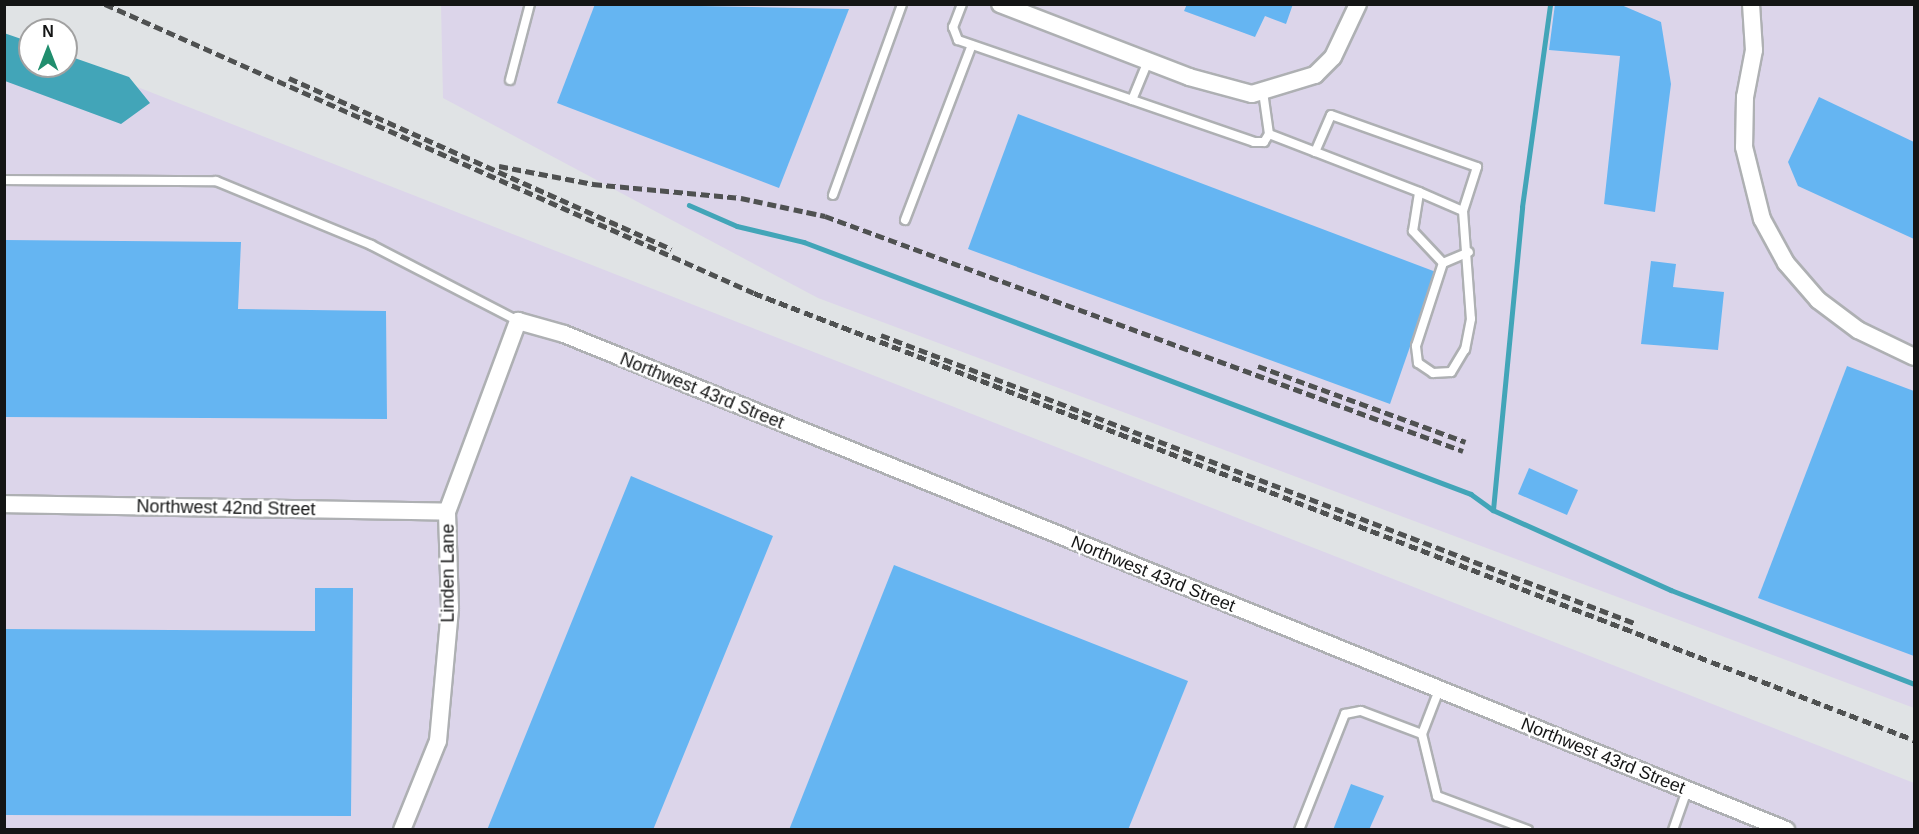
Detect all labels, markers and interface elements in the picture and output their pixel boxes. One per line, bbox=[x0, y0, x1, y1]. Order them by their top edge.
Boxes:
north arrow bbox=[18, 18, 78, 78]
text: N bbox=[42, 23, 54, 40]
street label: Northwest 43rd Street bbox=[617, 348, 787, 434]
street label: Northwest 42nd Street bbox=[136, 496, 316, 520]
street label: Linden Lane bbox=[437, 523, 459, 623]
street label: Northwest 43rd Street bbox=[1068, 531, 1238, 617]
street label: Northwest 43rd Street bbox=[1518, 713, 1688, 799]

